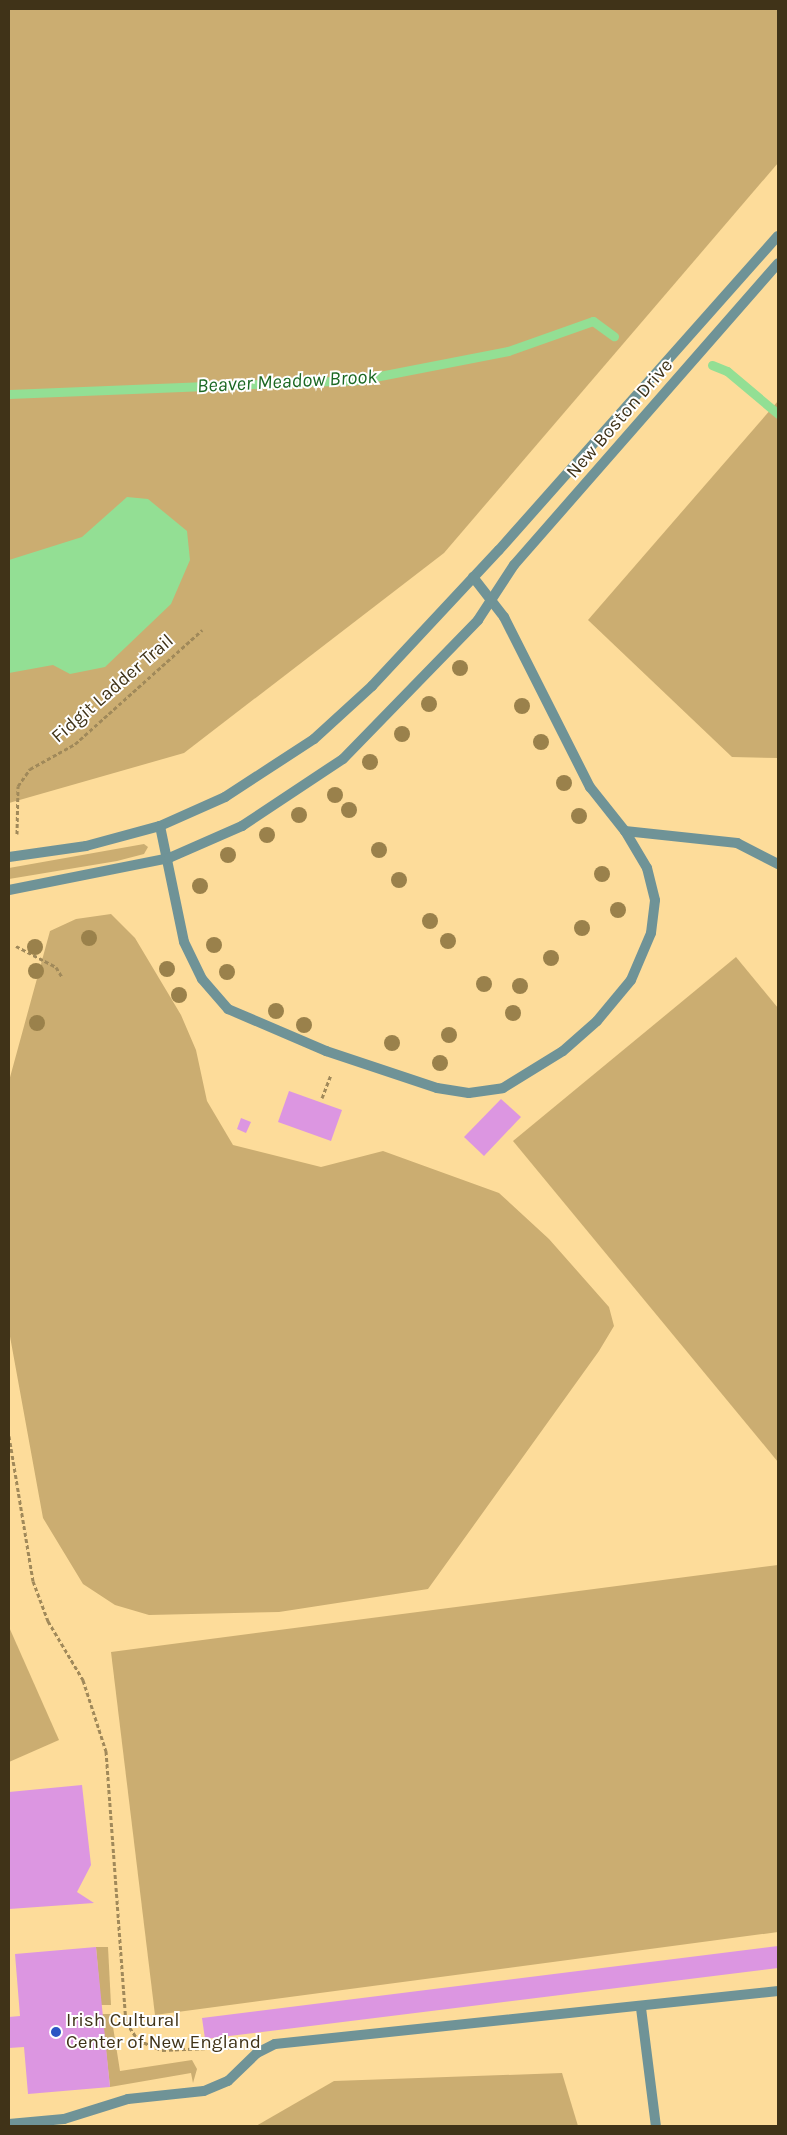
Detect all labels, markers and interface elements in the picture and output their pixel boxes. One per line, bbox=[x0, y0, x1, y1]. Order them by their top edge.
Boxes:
street label: New Boston Drive bbox=[562, 355, 678, 483]
water label: Beaver Meadow Brook bbox=[196, 364, 378, 398]
street label: Fidgit Ladder Trail bbox=[47, 630, 179, 748]
place label: Irish Cultural Center of New England bbox=[66, 2010, 261, 2054]
marker: Irish Cultural Center of New England bbox=[50, 2026, 62, 2038]

